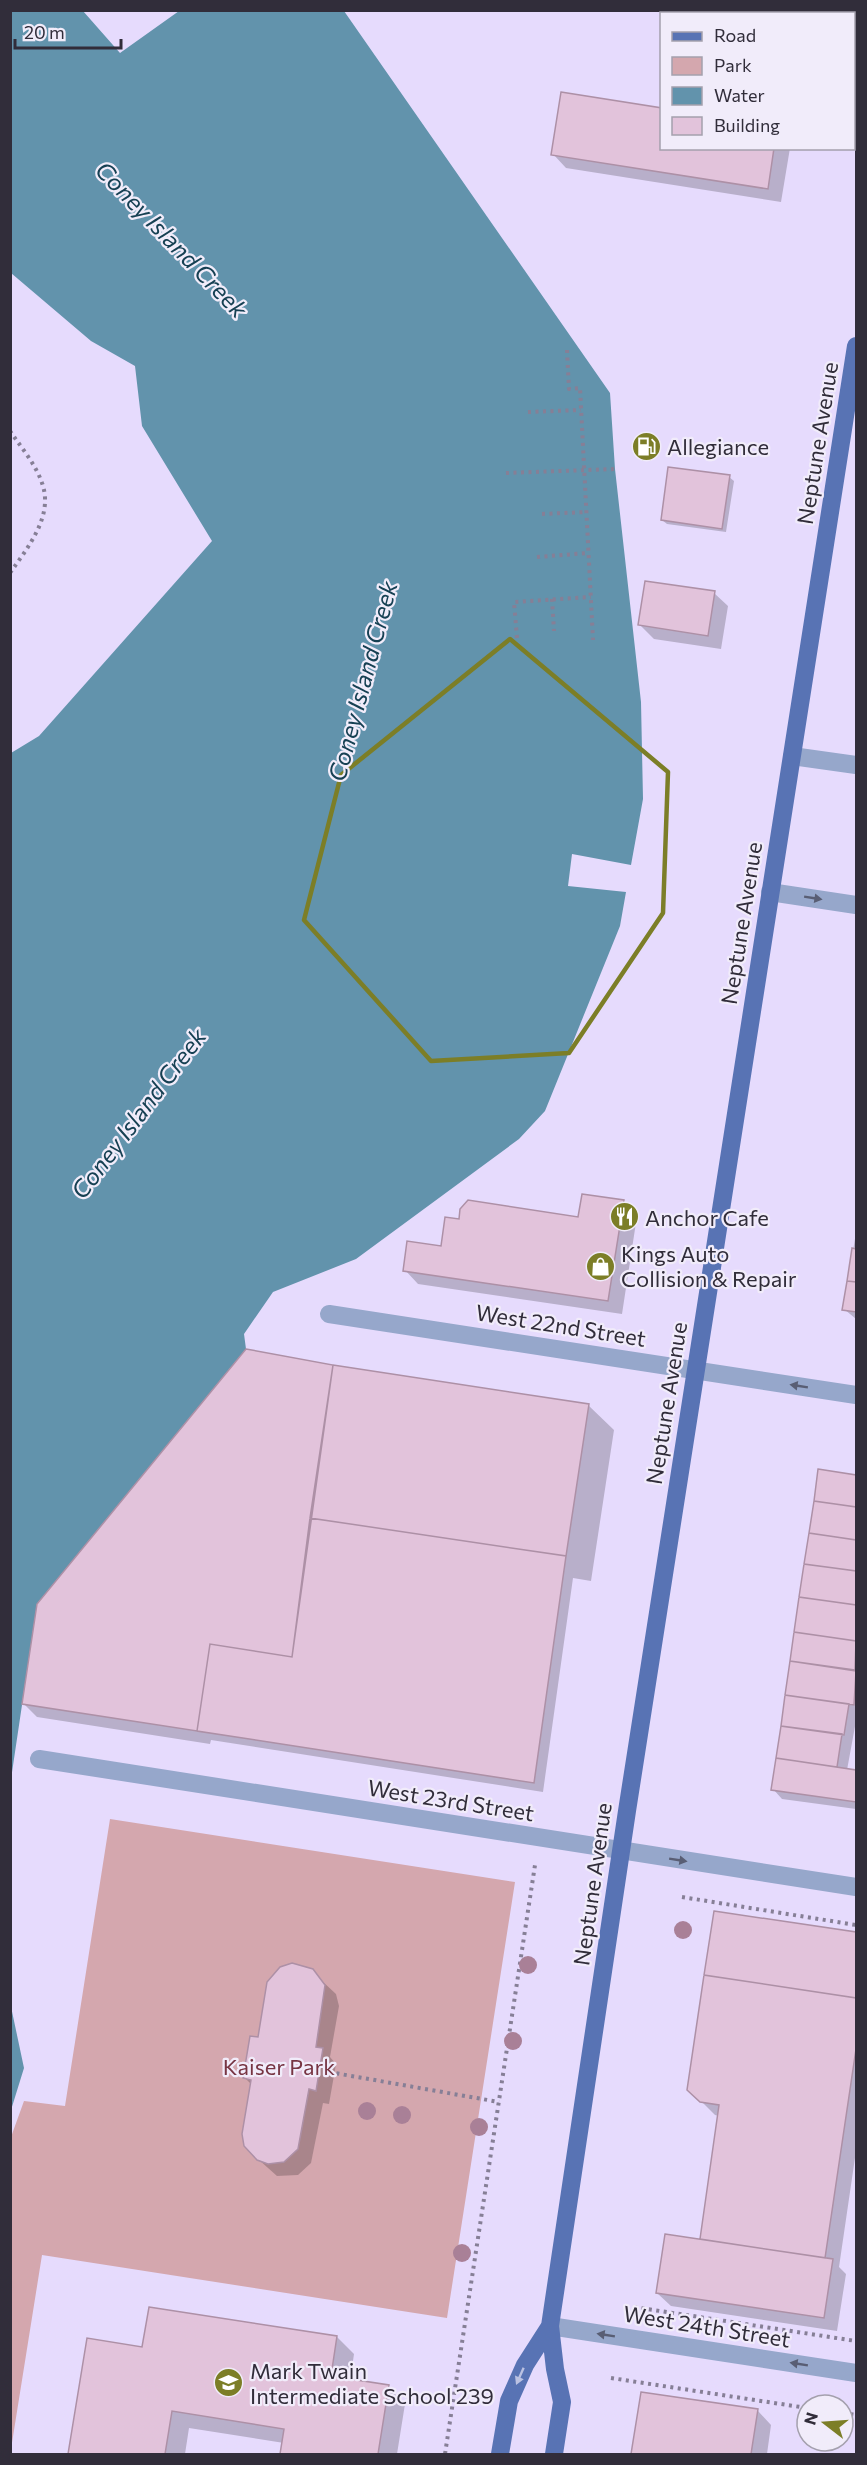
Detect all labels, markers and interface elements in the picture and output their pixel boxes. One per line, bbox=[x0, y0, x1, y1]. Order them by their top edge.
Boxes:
scale bar bbox=[15, 12, 122, 50]
legend bbox=[660, 12, 855, 150]
text: 20 m bbox=[24, 21, 65, 43]
text: Road bbox=[714, 24, 756, 46]
text: Park bbox=[714, 54, 752, 76]
text: Water bbox=[714, 84, 765, 106]
text: Building bbox=[714, 114, 780, 136]
water label: Coney Island Creek bbox=[90, 155, 255, 324]
street label: Neptune Avenue bbox=[791, 360, 843, 526]
fuel station icon: Allegiance bbox=[630, 430, 662, 462]
place label: Allegiance bbox=[667, 433, 769, 460]
water label: Coney Island Creek bbox=[321, 577, 403, 784]
street label: Neptune Avenue bbox=[715, 840, 767, 1006]
one-way arrow bbox=[804, 894, 823, 903]
water label: Coney Island Creek bbox=[64, 1021, 212, 1204]
restaurant icon: Anchor Cafe bbox=[608, 1201, 640, 1233]
place label: Anchor Cafe bbox=[645, 1204, 769, 1231]
place label: Kings Auto Collision & Repair bbox=[621, 1240, 797, 1292]
shop icon: Kings Auto Collision & Repair bbox=[584, 1250, 616, 1282]
street label: West 22nd Street bbox=[474, 1298, 648, 1352]
street label: Neptune Avenue bbox=[640, 1320, 692, 1486]
one-way arrow bbox=[789, 1381, 808, 1390]
street label: West 23rd Street bbox=[366, 1774, 536, 1826]
street label: Neptune Avenue bbox=[567, 1801, 617, 1967]
one-way arrow bbox=[669, 1855, 688, 1864]
park label: Kaiser Park bbox=[223, 2053, 335, 2080]
street label: West 24th Street bbox=[622, 2299, 792, 2353]
one-way arrow bbox=[596, 2330, 615, 2339]
place label: Mark Twain Intermediate School 239 bbox=[250, 2357, 494, 2409]
one-way arrow bbox=[789, 2360, 808, 2369]
school or university icon: Mark Twain Intermediate School 239 bbox=[213, 2367, 245, 2399]
one-way arrow bbox=[515, 2367, 525, 2385]
north arrow bbox=[795, 2393, 855, 2453]
text: N bbox=[799, 2410, 821, 2427]

